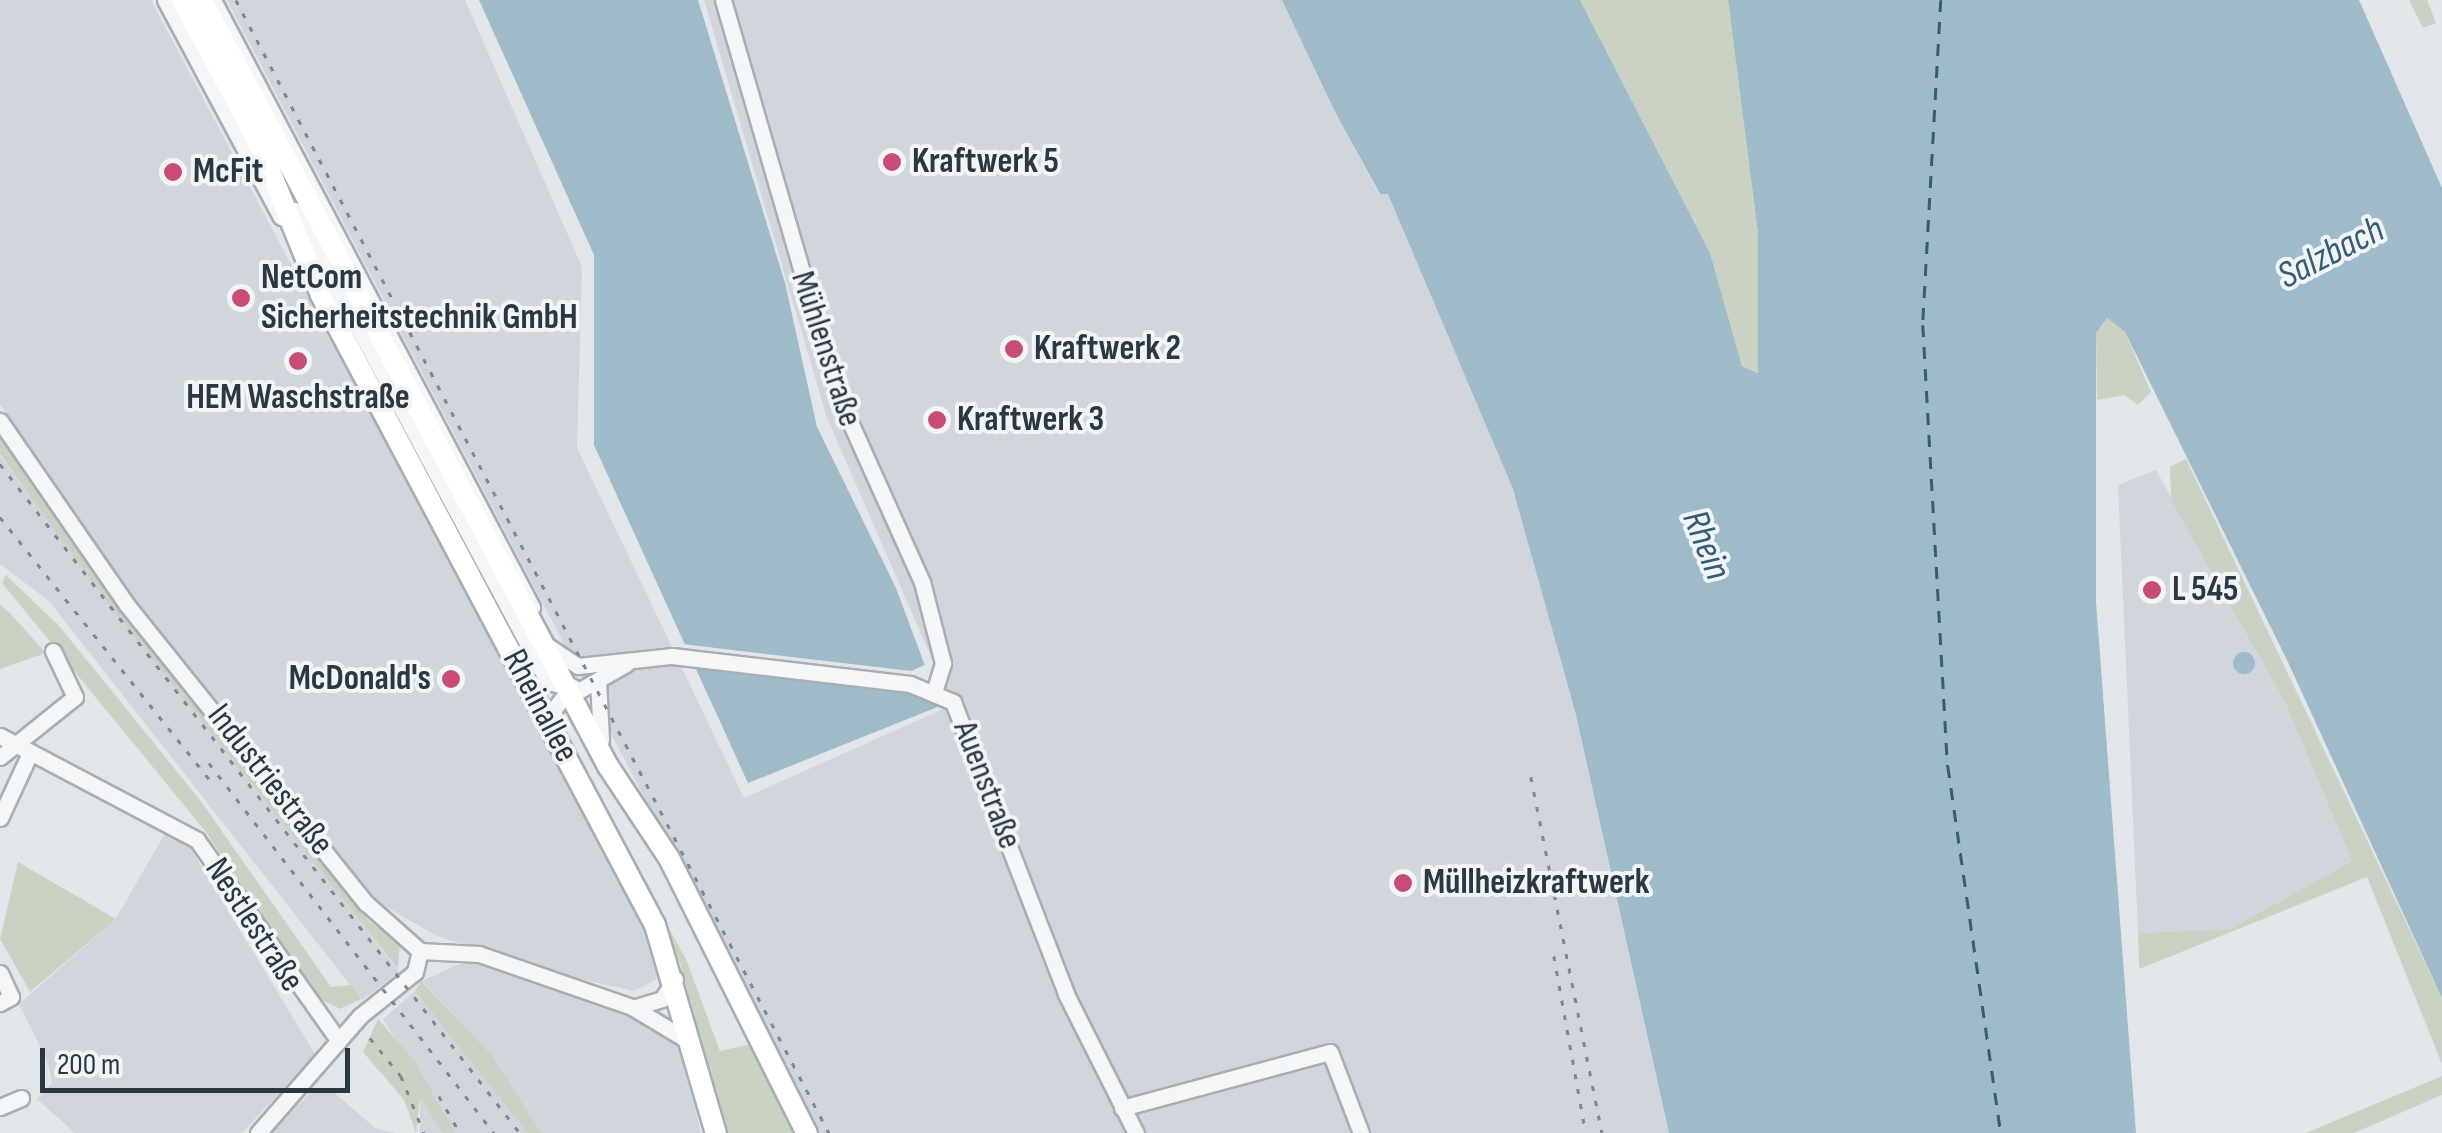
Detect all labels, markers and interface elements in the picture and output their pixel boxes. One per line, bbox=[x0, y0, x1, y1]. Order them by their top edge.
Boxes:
place label: Kraftwerk 5 bbox=[912, 141, 1059, 183]
place label: McFit bbox=[193, 151, 263, 193]
marker: Kraftwerk 5 bbox=[881, 151, 903, 173]
marker: McFit bbox=[162, 161, 184, 183]
water label: Salzbach bbox=[2270, 207, 2392, 299]
place label: NetCom Sicherheitstechnik GmbH bbox=[261, 257, 578, 339]
street label: Mühlenstraße bbox=[781, 266, 871, 432]
marker: NetCom Sicherheitstechnik GmbH bbox=[230, 287, 252, 309]
place label: Kraftwerk 2 bbox=[1034, 328, 1181, 370]
marker: Kraftwerk 2 bbox=[1003, 338, 1025, 360]
marker: HEM Waschstraße bbox=[287, 350, 309, 372]
place label: HEM Waschstraße bbox=[186, 377, 410, 419]
place label: Kraftwerk 3 bbox=[957, 399, 1104, 441]
marker: Kraftwerk 3 bbox=[926, 409, 948, 431]
water label: Rhein bbox=[1672, 504, 1740, 586]
place label: L 545 bbox=[2172, 569, 2238, 611]
marker: L 545 bbox=[2141, 579, 2163, 601]
street label: Rheinallee bbox=[493, 643, 587, 769]
place label: McDonald's bbox=[289, 658, 431, 700]
marker: McDonald's bbox=[440, 668, 462, 690]
street label: Industriestraße bbox=[198, 696, 342, 864]
street label: Auenstraße bbox=[943, 715, 1031, 855]
street label: Nestlestraße bbox=[195, 850, 313, 1000]
place label: Müllheizkraftwerk bbox=[1423, 862, 1649, 904]
marker: Müllheizkraftwerk bbox=[1392, 872, 1414, 894]
scale bar bbox=[45, 1028, 355, 1090]
text: 200 m bbox=[57, 1047, 120, 1083]

